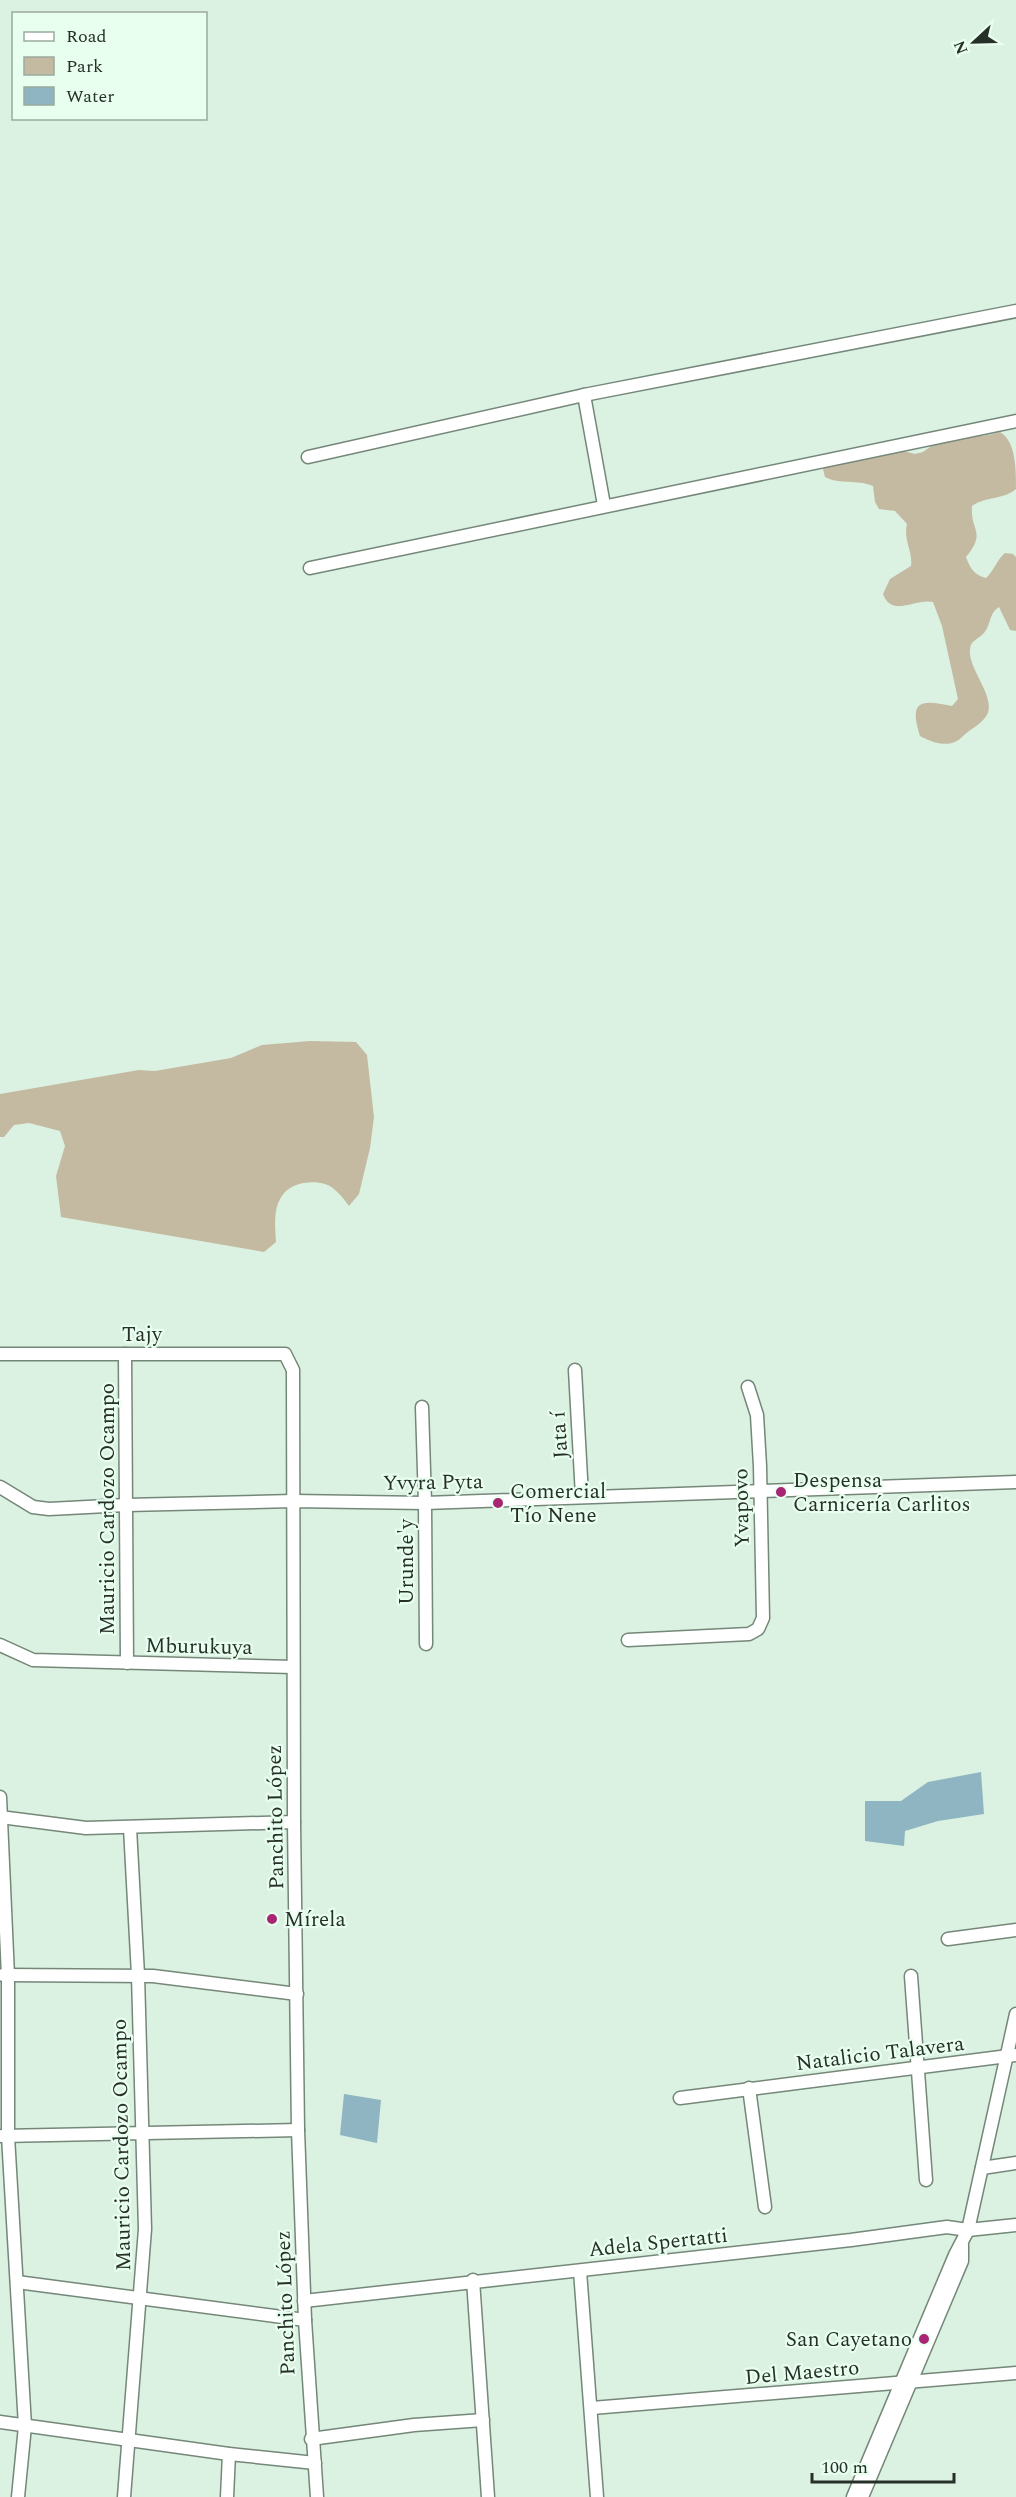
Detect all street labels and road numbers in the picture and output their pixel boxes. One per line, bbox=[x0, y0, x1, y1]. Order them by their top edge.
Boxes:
street label: Tajy bbox=[122, 1319, 163, 1351]
street label: Mauricio Cardozo Ocampo bbox=[92, 1383, 124, 1635]
street label: Jata í bbox=[542, 1409, 578, 1460]
street label: Yvyra Pyta bbox=[383, 1466, 484, 1500]
street label: Yvapovo bbox=[725, 1468, 759, 1548]
street label: Urunde'y bbox=[391, 1518, 423, 1605]
street label: Mburukuya bbox=[145, 1630, 254, 1664]
street label: Panchito López bbox=[259, 1744, 293, 1890]
street label: Mauricio Cardozo Ocampo bbox=[104, 2019, 140, 2271]
street label: Natalicio Talavera bbox=[794, 2028, 967, 2080]
street label: Adela Spertatti bbox=[587, 2220, 729, 2266]
street label: Panchito López bbox=[267, 2230, 305, 2376]
street label: Del Maestro bbox=[744, 2352, 861, 2394]

